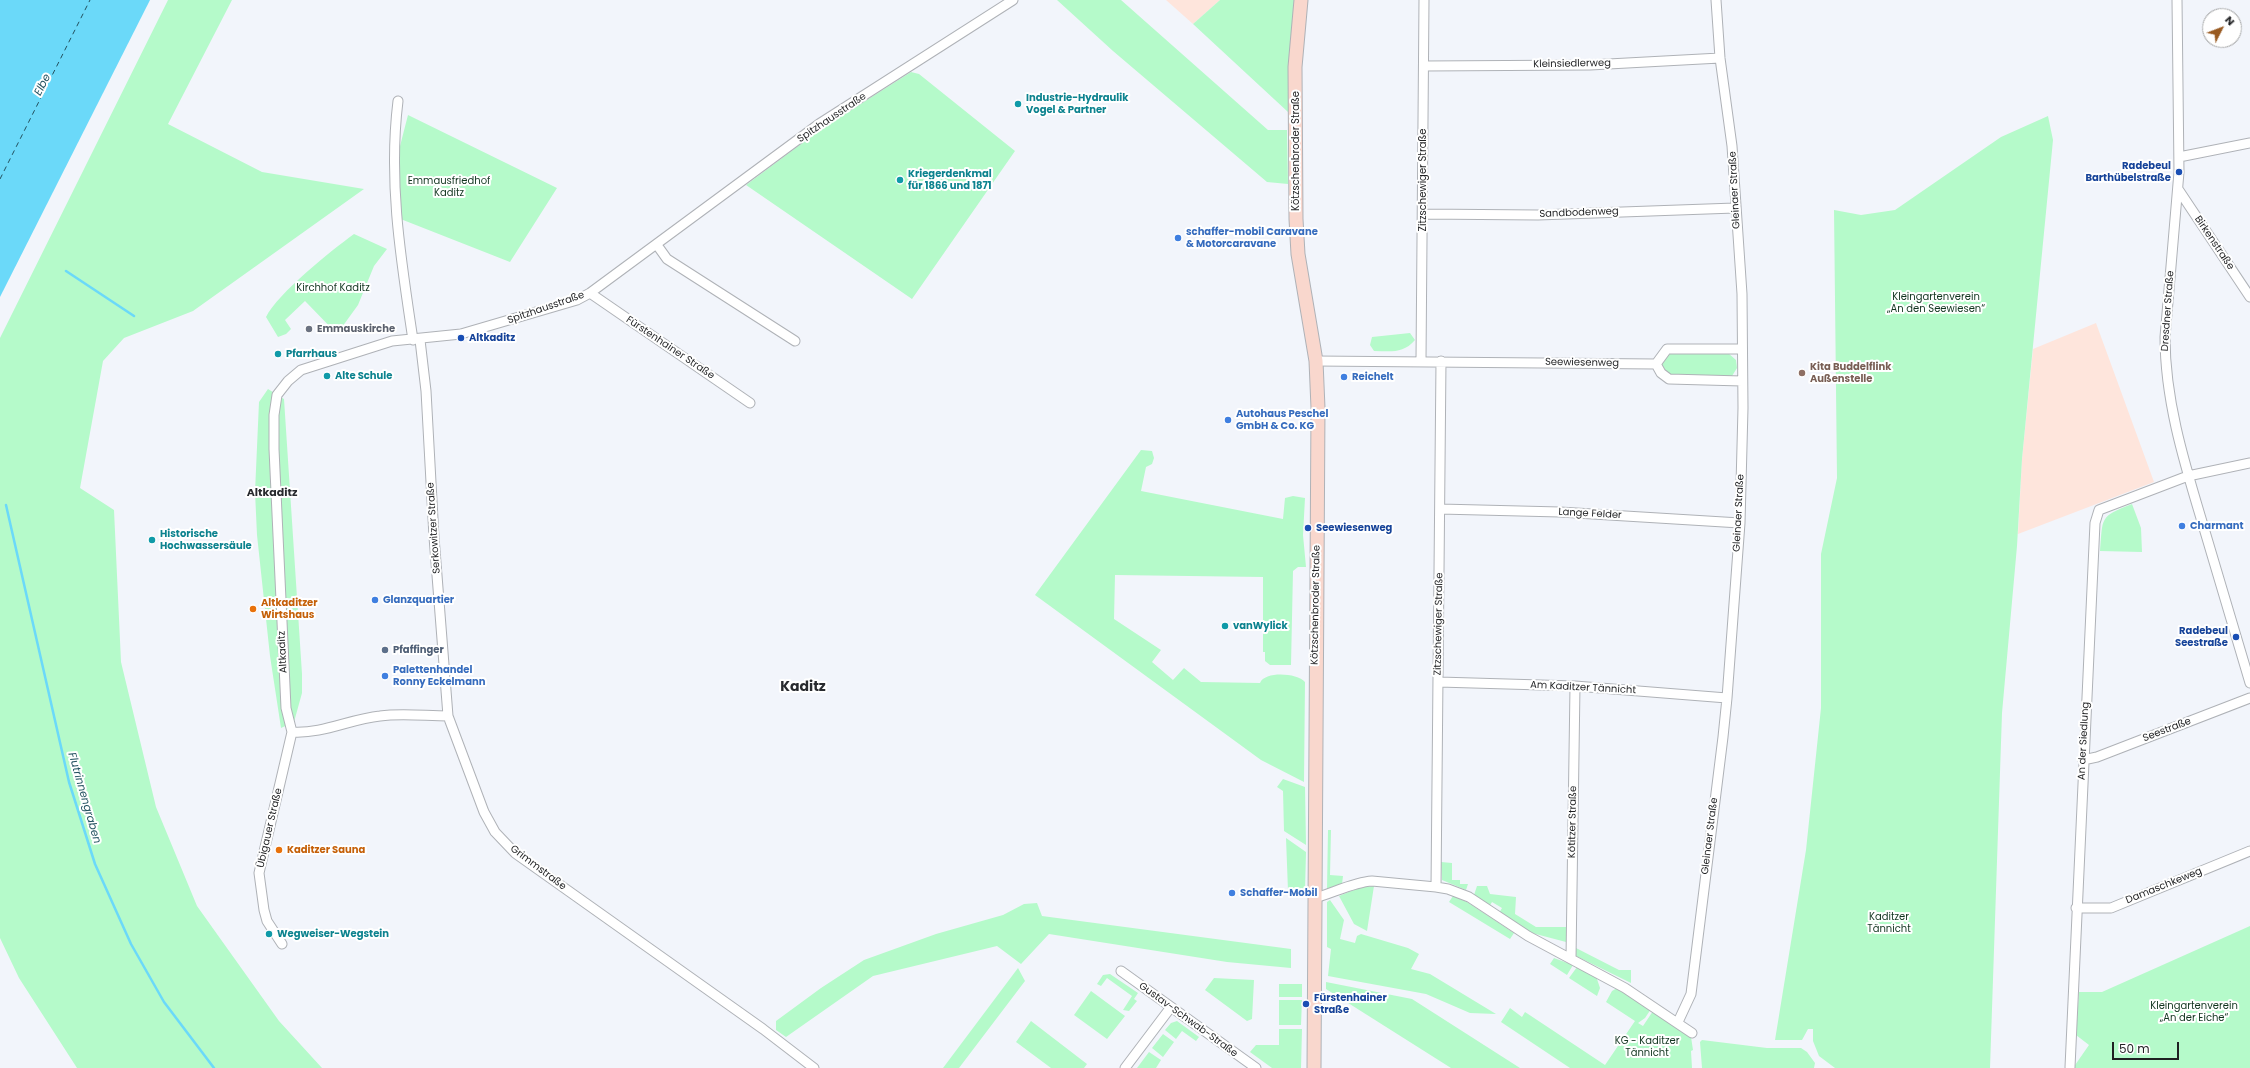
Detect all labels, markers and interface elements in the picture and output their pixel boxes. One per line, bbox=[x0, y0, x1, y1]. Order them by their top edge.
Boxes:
north arrow bbox=[2202, 8, 2242, 48]
text: N bbox=[2221, 12, 2239, 29]
street label: Kleinsiedlerweg bbox=[1533, 57, 1611, 71]
water label: Elbe bbox=[32, 72, 54, 98]
street label: Spitzhausstraße bbox=[795, 91, 869, 145]
street label: Kötzschenbroder Straße bbox=[1290, 91, 1302, 211]
place label: Industrie-Hydraulik Vogel & Partner bbox=[1026, 92, 1128, 116]
marker: Industrie-Hydraulik Vogel & Partner bbox=[1013, 99, 1023, 109]
street label: Zitzschewiger Straße bbox=[1417, 129, 1429, 231]
street label: Gleinaer Straße bbox=[1727, 151, 1743, 229]
place label: Radebeul Barthübelstraße bbox=[2085, 160, 2171, 184]
marker: Radebeul Barthübelstraße bbox=[2174, 167, 2184, 177]
place label: Kriegerdenkmal für 1866 und 1871 bbox=[908, 168, 992, 192]
park label: Emmausfriedhof Kaditz bbox=[408, 175, 490, 198]
marker: Kriegerdenkmal für 1866 und 1871 bbox=[895, 175, 905, 185]
street label: Sandbodenweg bbox=[1539, 206, 1619, 220]
street label: Birkenstraße bbox=[2192, 214, 2236, 272]
place label: schaffer-mobil Caravane & Motorcaravane bbox=[1186, 226, 1318, 250]
marker: schaffer-mobil Caravane & Motorcaravane bbox=[1173, 233, 1183, 243]
street label: Dresdner Straße bbox=[2159, 270, 2177, 352]
park label: Kirchhof Kaditz bbox=[296, 282, 370, 294]
street label: Spitzhausstraße bbox=[506, 289, 586, 327]
park label: Kleingartenverein „An den Seewiesen“ bbox=[1887, 291, 1985, 314]
street label: Fürstenhainer Straße bbox=[623, 314, 717, 382]
place label: Emmauskirche bbox=[317, 323, 395, 335]
marker: Emmauskirche bbox=[304, 324, 314, 334]
place label: Altkaditz bbox=[469, 332, 515, 344]
marker: Altkaditz bbox=[456, 333, 466, 343]
place label: Pfarrhaus bbox=[286, 348, 337, 360]
marker: Pfarrhaus bbox=[273, 349, 283, 359]
street label: Seewiesenweg bbox=[1545, 356, 1619, 370]
place label: Kita Buddelflink Außenstelle bbox=[1810, 361, 1891, 384]
marker: Kita Buddelflink Außenstelle bbox=[1797, 368, 1807, 378]
place label: Alte Schule bbox=[335, 370, 392, 382]
marker: Alte Schule bbox=[322, 371, 332, 381]
place label: Reichelt bbox=[1352, 371, 1394, 383]
marker: Reichelt bbox=[1339, 372, 1349, 382]
place label: Autohaus Peschel GmbH & Co. KG bbox=[1236, 408, 1328, 432]
marker: Autohaus Peschel GmbH & Co. KG bbox=[1223, 415, 1233, 425]
street label: Gleinaer Straße bbox=[1731, 474, 1747, 552]
street label: Serkowitzer Straße bbox=[425, 482, 443, 574]
district label: Altkaditz bbox=[247, 486, 297, 500]
street label: Lange Felder bbox=[1558, 506, 1622, 522]
place label: Charmant bbox=[2190, 520, 2244, 532]
marker: Charmant bbox=[2177, 521, 2187, 531]
place label: Seewiesenweg bbox=[1316, 522, 1392, 534]
marker: Seewiesenweg bbox=[1303, 523, 1313, 533]
place label: Historische Hochwassersäule bbox=[160, 528, 252, 552]
marker: Historische Hochwassersäule bbox=[147, 535, 157, 545]
street label: Kötzschenbroder Straße bbox=[1309, 545, 1323, 665]
street label: Zitzschewiger Straße bbox=[1432, 572, 1446, 676]
place label: Glanzquartier bbox=[383, 594, 454, 606]
marker: Glanzquartier bbox=[370, 595, 380, 605]
place label: Altkaditzer Wirtshaus bbox=[261, 597, 318, 620]
marker: Altkaditzer Wirtshaus bbox=[248, 604, 258, 614]
place label: vanWylick bbox=[1233, 620, 1288, 632]
marker: vanWylick bbox=[1220, 621, 1230, 631]
place label: Radebeul Seestraße bbox=[2175, 625, 2228, 648]
street label: Altkaditz bbox=[276, 631, 290, 673]
marker: Radebeul Seestraße bbox=[2231, 632, 2241, 642]
place label: Pfaffinger bbox=[393, 644, 444, 656]
marker: Pfaffinger bbox=[380, 645, 390, 655]
place label: Palettenhandel Ronny Eckelmann bbox=[393, 664, 485, 688]
marker: Palettenhandel Ronny Eckelmann bbox=[380, 671, 390, 681]
district label: Kaditz bbox=[780, 679, 826, 695]
street label: Am Kaditzer Tännicht bbox=[1530, 679, 1636, 697]
street label: An der Siedlung bbox=[2076, 701, 2092, 781]
street label: Seestraße bbox=[2141, 715, 2193, 745]
water label: Flutrinnengraben bbox=[65, 751, 103, 845]
street label: Kötitzer Straße bbox=[1566, 786, 1580, 858]
street label: Übigauer Straße bbox=[255, 787, 285, 869]
street label: Gleinaer Straße bbox=[1699, 797, 1721, 875]
street label: Grimmstraße bbox=[508, 843, 568, 893]
place label: Kaditzer Sauna bbox=[287, 844, 365, 856]
marker: Kaditzer Sauna bbox=[274, 845, 284, 855]
street label: Damaschkeweg bbox=[2124, 865, 2204, 907]
place label: Schaffer-Mobil bbox=[1240, 887, 1317, 899]
marker: Schaffer-Mobil bbox=[1227, 888, 1237, 898]
park label: Kaditzer Tännicht bbox=[1867, 911, 1911, 934]
place label: Wegweiser-Wegstein bbox=[277, 928, 389, 940]
marker: Wegweiser-Wegstein bbox=[264, 929, 274, 939]
street label: Gustav-Schwab-Straße bbox=[1136, 980, 1240, 1060]
place label: Fürstenhainer Straße bbox=[1314, 992, 1387, 1016]
marker: Fürstenhainer Straße bbox=[1301, 999, 1311, 1009]
park label: Kleingartenverein „An der Eiche“ bbox=[2150, 1000, 2238, 1024]
scale bar bbox=[2114, 1034, 2181, 1060]
park label: KG - Kaditzer Tännicht bbox=[1615, 1035, 1679, 1058]
text: 50 m bbox=[2119, 1040, 2150, 1057]

